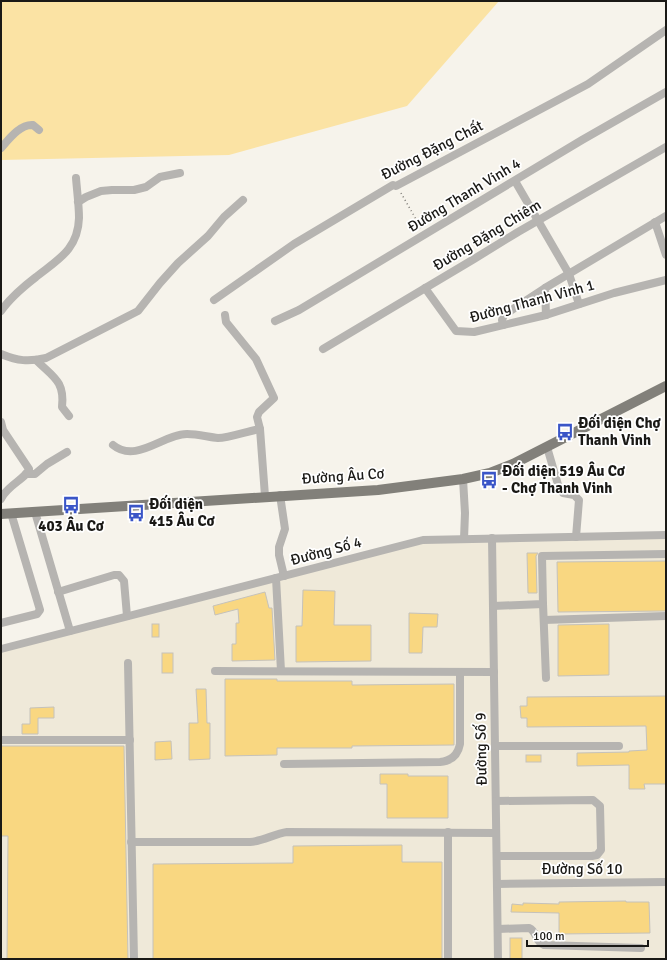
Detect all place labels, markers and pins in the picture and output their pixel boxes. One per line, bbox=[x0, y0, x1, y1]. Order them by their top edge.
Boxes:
place label: Đối diện Chợ Thanh Vinh bbox=[578, 413, 662, 449]
bus stop icon: Đối diện Chợ Thanh Vinh bbox=[555, 422, 575, 442]
place label: Đối diện 519 Âu Cơ - Chợ Thanh Vinh bbox=[502, 461, 626, 497]
bus stop icon: Đối diện 519 Âu Cơ - Chợ Thanh Vinh bbox=[479, 470, 499, 490]
place label: Đối diện 415 Âu Cơ bbox=[149, 494, 216, 530]
bus stop icon: 403 Âu Cơ bbox=[61, 495, 81, 515]
bus stop icon: Đối diện 415 Âu Cơ bbox=[126, 503, 146, 523]
place label: 403 Âu Cơ bbox=[38, 516, 105, 535]

